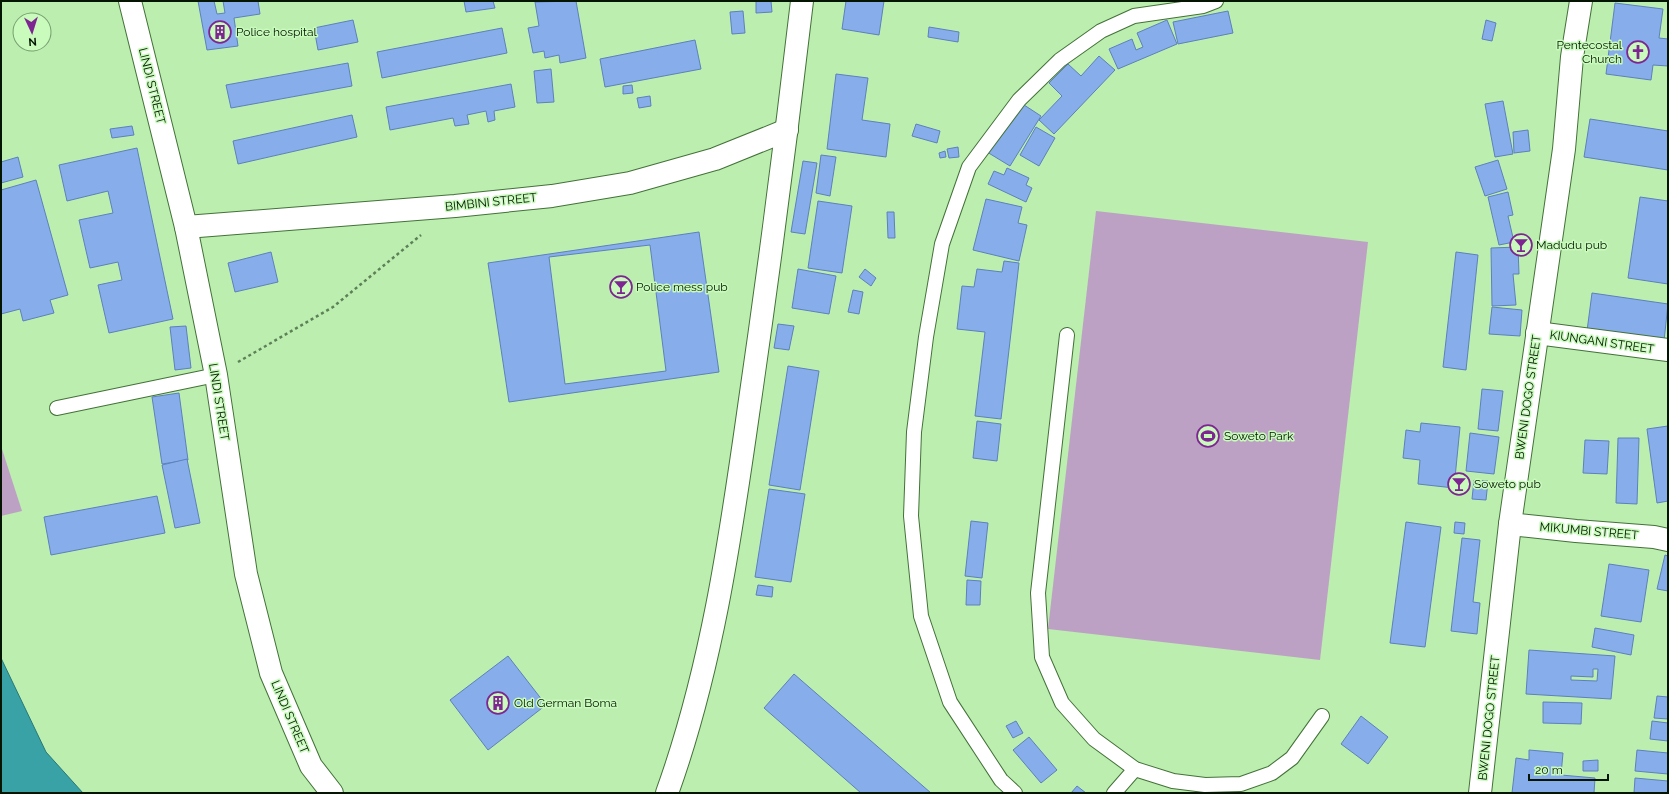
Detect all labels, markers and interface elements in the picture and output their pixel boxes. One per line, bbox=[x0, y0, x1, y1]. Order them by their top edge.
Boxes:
north arrow bbox=[12, 12, 52, 52]
building icon: Police hospital bbox=[207, 19, 233, 45]
place label: Police hospital bbox=[236, 25, 318, 39]
text: N bbox=[28, 35, 37, 48]
place label: Pentecostal Church bbox=[1556, 38, 1623, 66]
church icon: Pentecostal Church bbox=[1625, 39, 1651, 65]
street label: LINDI STREET bbox=[136, 46, 168, 126]
street label: BIMBINI STREET bbox=[444, 190, 538, 214]
bar icon: Madudu pub bbox=[1508, 232, 1534, 258]
place label: Madudu pub bbox=[1536, 238, 1607, 252]
bar icon: Police mess pub bbox=[608, 274, 634, 300]
place label: Police mess pub bbox=[636, 280, 728, 294]
street label: KIUNGANI STREET bbox=[1549, 328, 1656, 356]
street label: BWENI DOGO STREET bbox=[1512, 333, 1544, 460]
street label: LINDI STREET bbox=[206, 362, 232, 442]
sports icon: Soweto Park bbox=[1195, 423, 1221, 449]
place label: Soweto Park bbox=[1224, 429, 1294, 443]
bar icon: Soweto pub bbox=[1446, 471, 1472, 497]
place label: Soweto pub bbox=[1474, 477, 1541, 491]
street label: MIKUMBI STREET bbox=[1539, 520, 1640, 542]
street label: BWENI DOGO STREET bbox=[1475, 654, 1503, 781]
street label: LINDI STREET bbox=[268, 678, 312, 756]
building icon: Old German Boma bbox=[485, 690, 511, 716]
place label: Old German Boma bbox=[514, 696, 617, 710]
scale bar bbox=[1529, 756, 1608, 782]
text: 20 m bbox=[1535, 763, 1563, 777]

